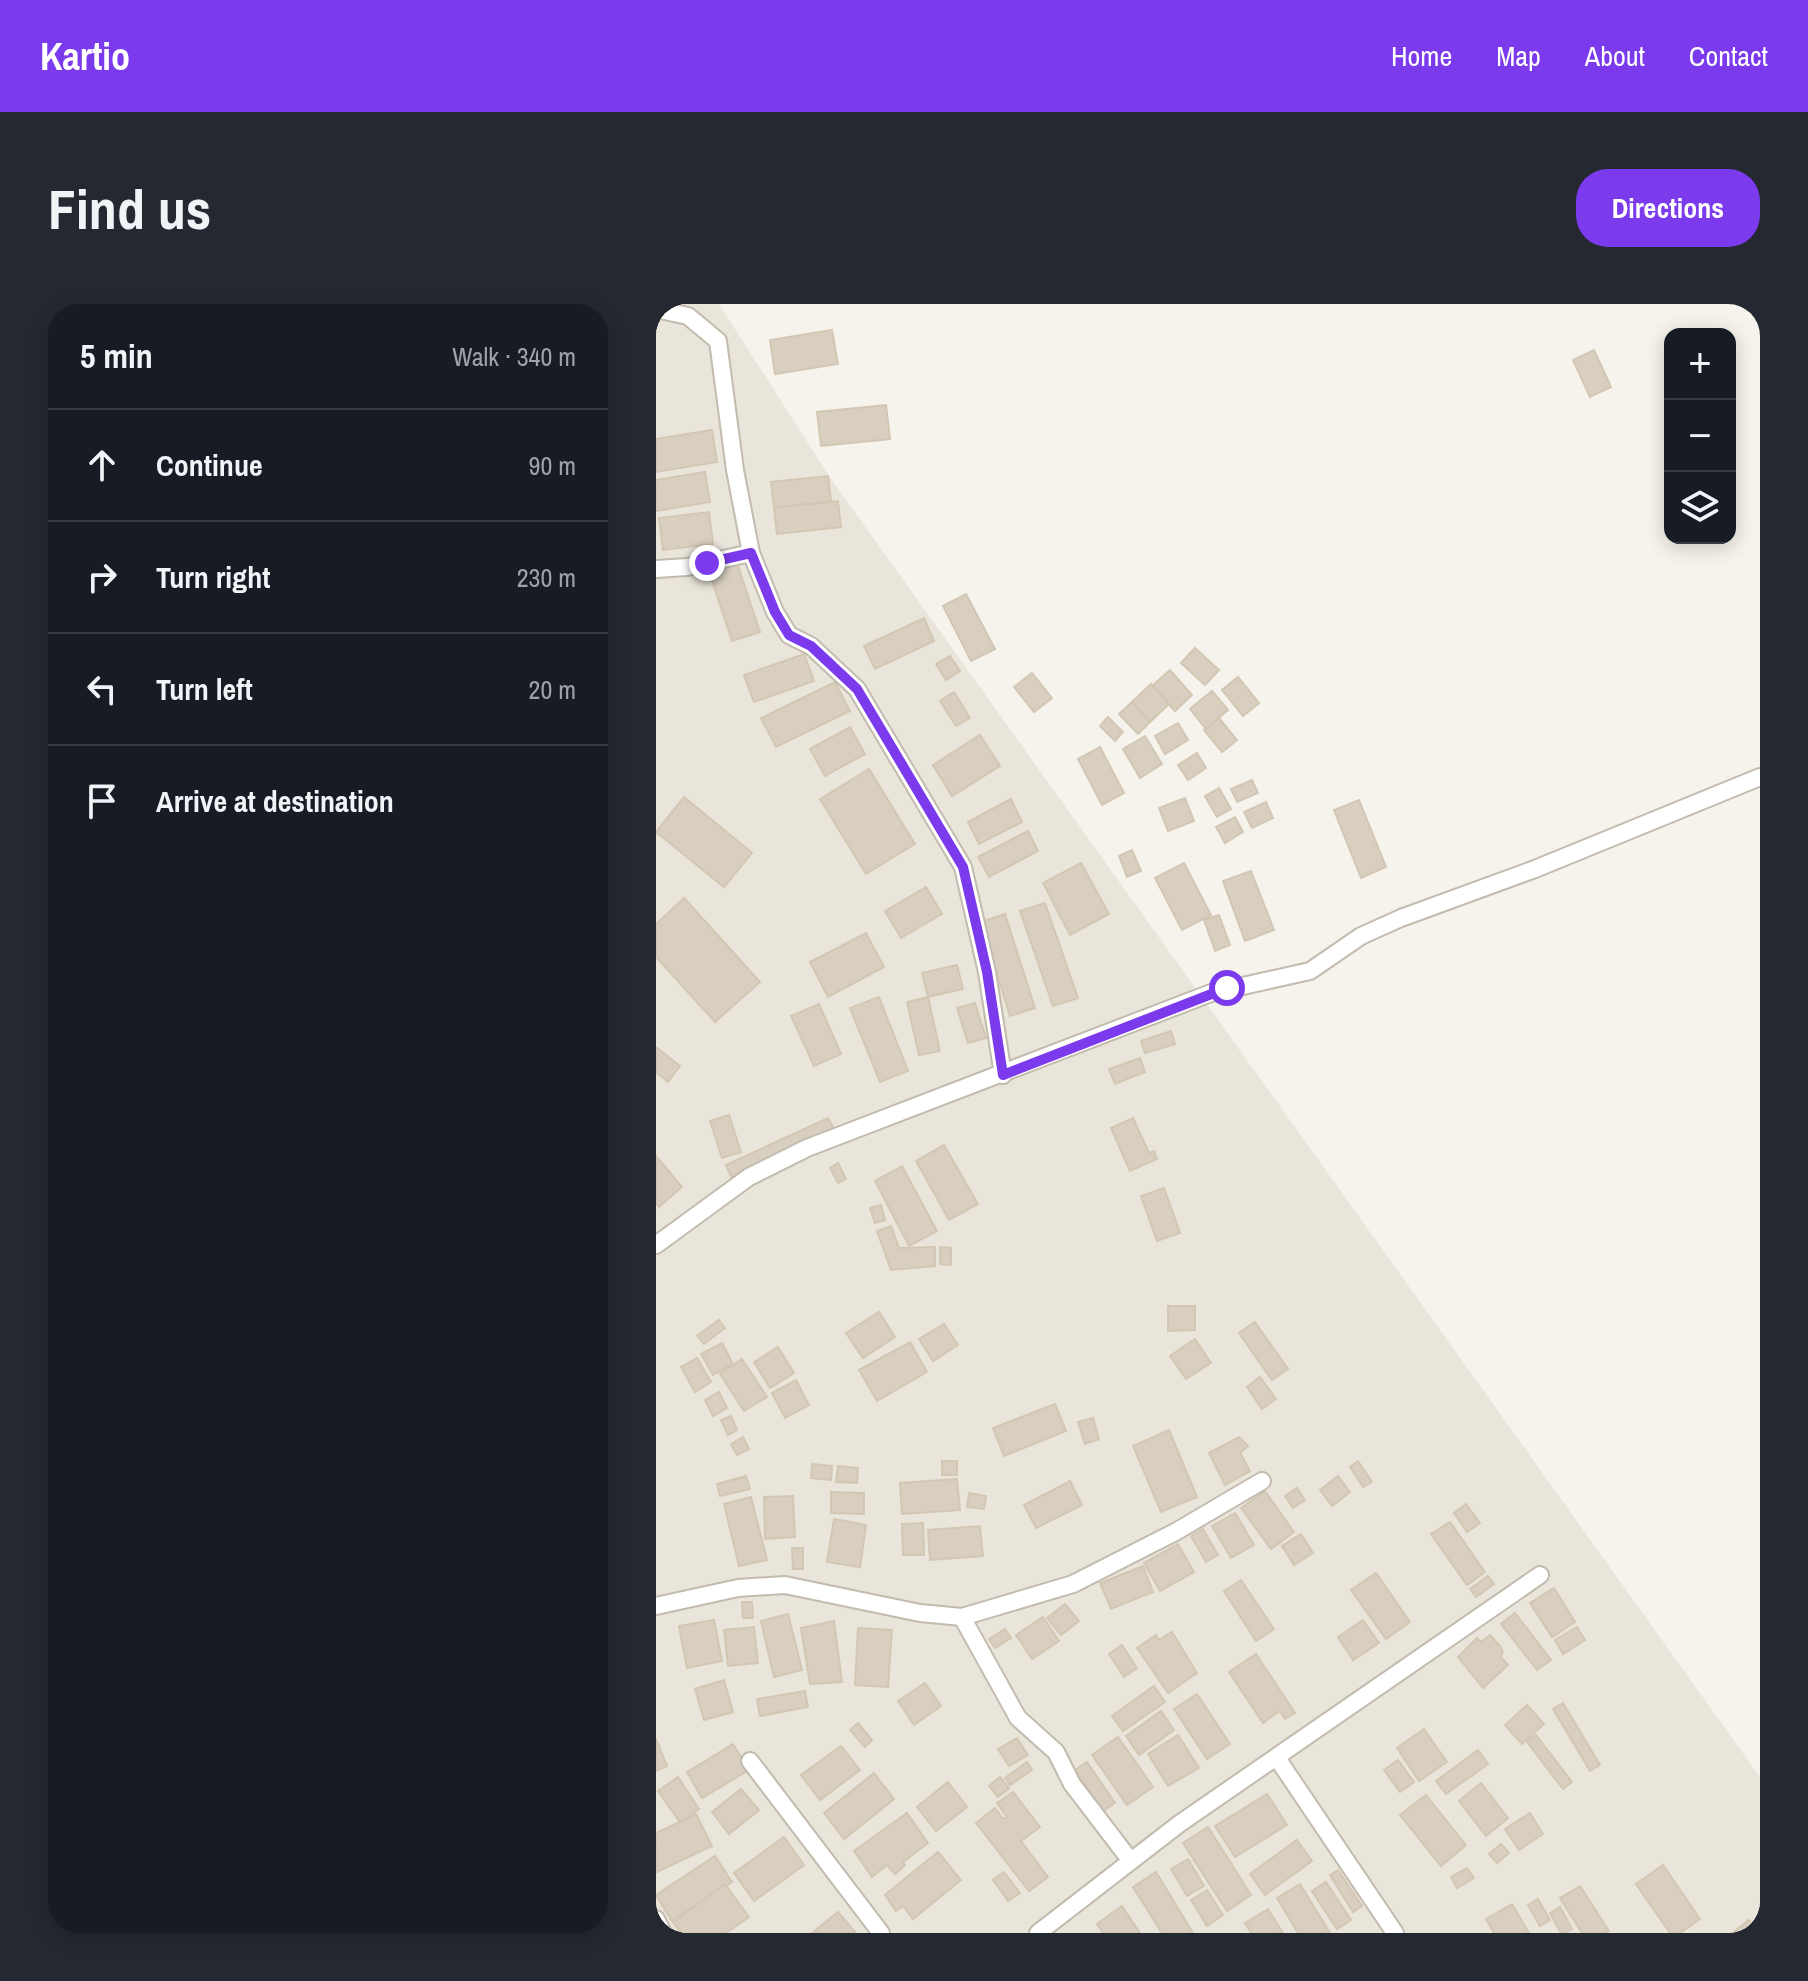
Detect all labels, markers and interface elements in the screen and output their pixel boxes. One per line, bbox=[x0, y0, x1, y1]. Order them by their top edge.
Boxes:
text: Kartio bbox=[40, 31, 130, 82]
text: Home bbox=[1391, 37, 1452, 75]
text: Map bbox=[1496, 37, 1541, 75]
text: About bbox=[1585, 37, 1645, 75]
text: Contact bbox=[1689, 37, 1768, 75]
button: Directions bbox=[1576, 169, 1760, 247]
text: Find us bbox=[48, 171, 211, 246]
map controls bbox=[1664, 328, 1736, 544]
button: + bbox=[1664, 328, 1736, 400]
text: 5 min bbox=[80, 333, 153, 379]
text: Walk · 340 m bbox=[452, 339, 576, 374]
button: − bbox=[1664, 400, 1736, 472]
icon: ahead bbox=[80, 443, 124, 487]
text: Continue bbox=[156, 445, 263, 485]
text: 90 m bbox=[529, 448, 576, 483]
button: layers bbox=[1664, 472, 1736, 544]
route end bbox=[689, 545, 725, 581]
icon: right bbox=[80, 555, 124, 599]
text: Turn right bbox=[156, 557, 270, 597]
text: 230 m bbox=[517, 560, 576, 595]
icon: left bbox=[80, 667, 124, 711]
text: Turn left bbox=[156, 669, 253, 709]
text: 20 m bbox=[529, 672, 576, 707]
icon: arrive bbox=[80, 779, 124, 823]
text: Arrive at destination bbox=[156, 781, 394, 821]
route start bbox=[1209, 970, 1245, 1006]

